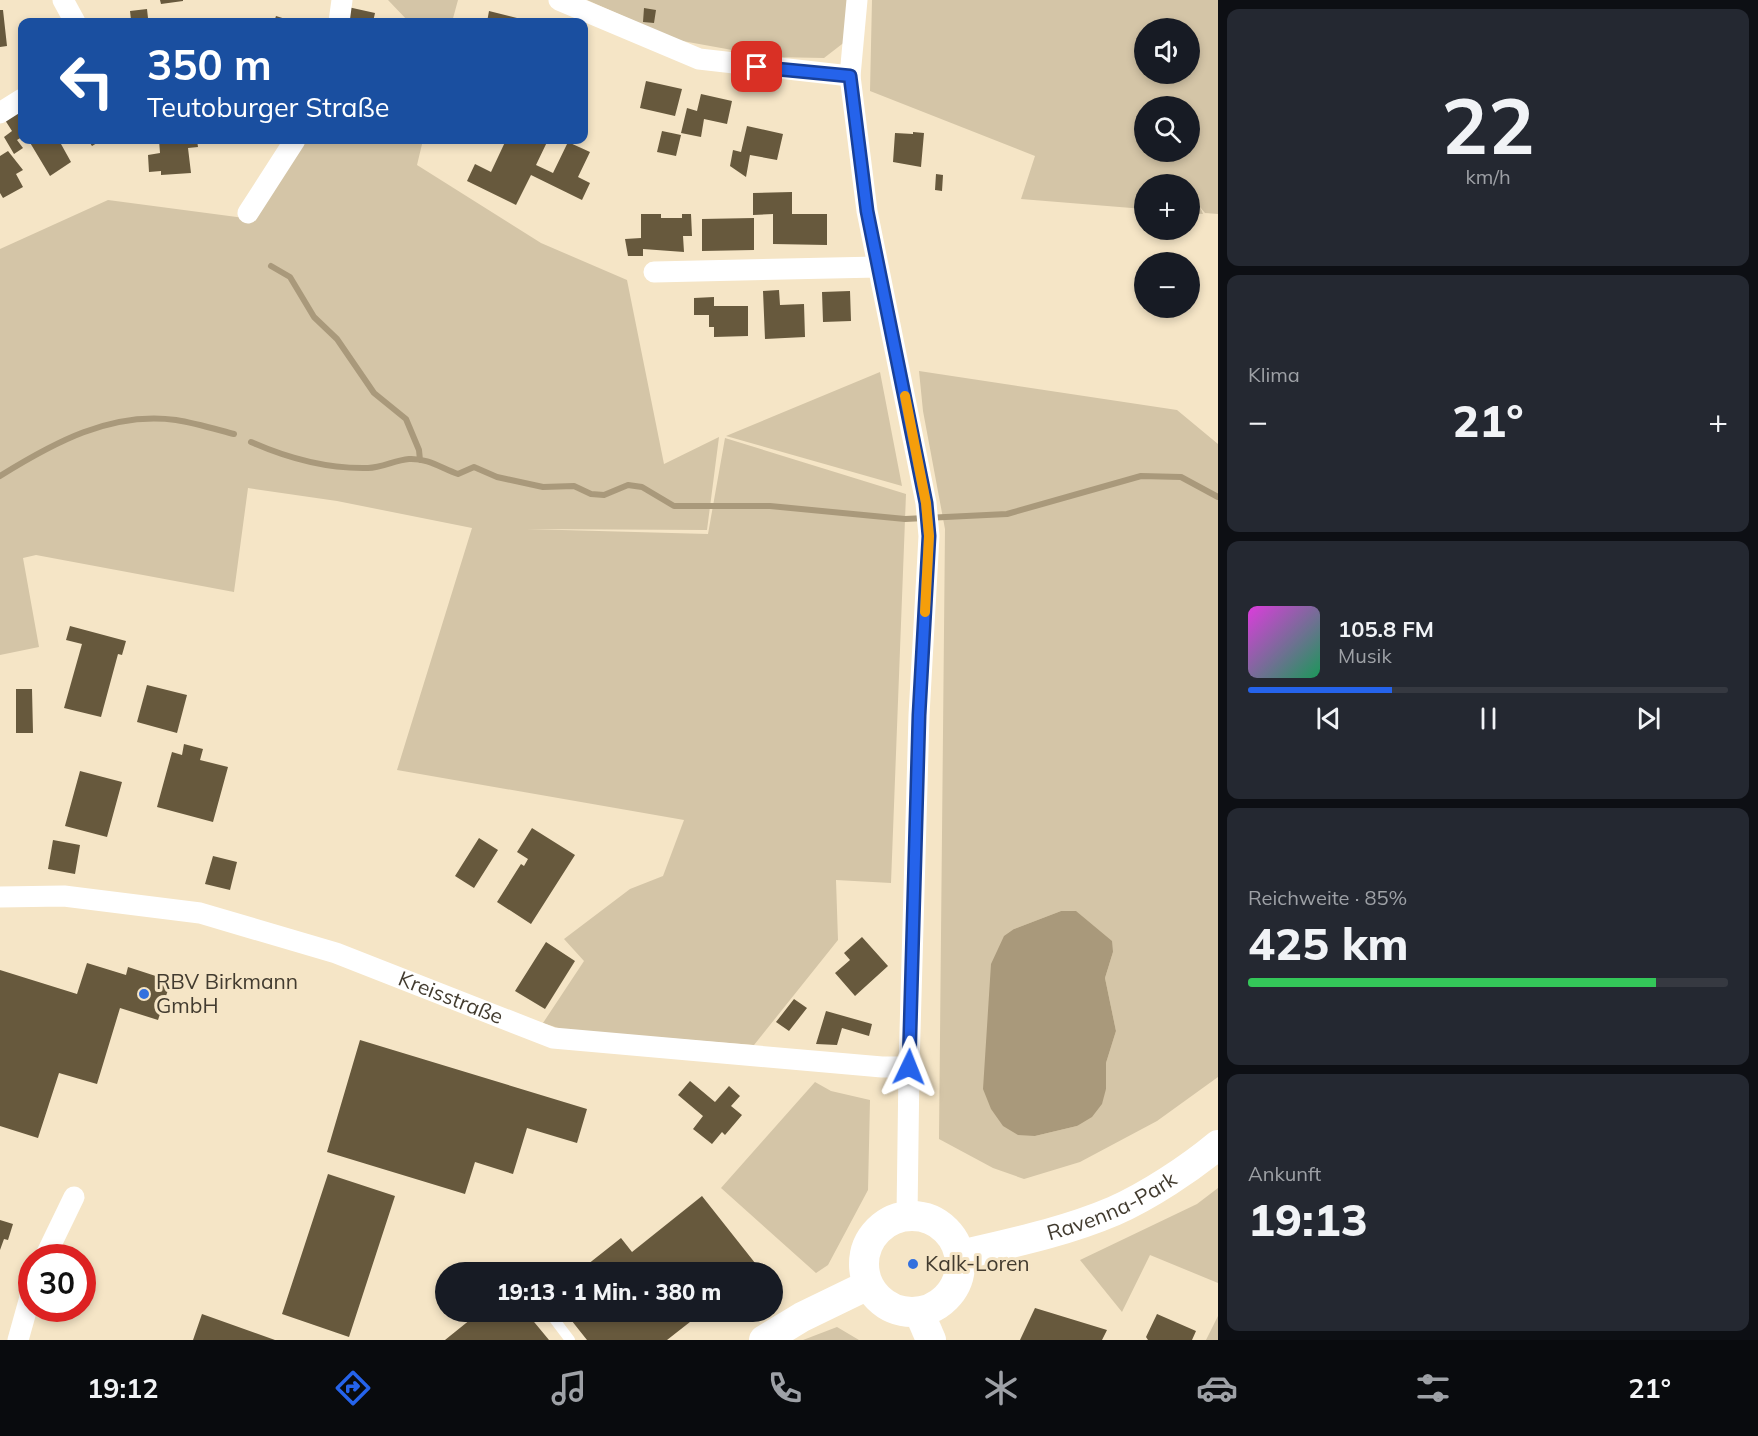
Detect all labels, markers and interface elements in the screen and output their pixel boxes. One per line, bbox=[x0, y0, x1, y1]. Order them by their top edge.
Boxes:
map controls bbox=[1134, 18, 1200, 318]
button: sound bbox=[1134, 18, 1200, 84]
text: 350 m bbox=[147, 38, 272, 91]
pin bbox=[731, 41, 782, 92]
icon: left bbox=[48, 42, 126, 120]
icon: arrive bbox=[740, 50, 773, 83]
text: 22 bbox=[1441, 76, 1535, 174]
text: Teutoburger Straße bbox=[147, 90, 389, 124]
button: search bbox=[1134, 96, 1200, 162]
text: km/h bbox=[1465, 164, 1511, 189]
button: + bbox=[1134, 174, 1200, 240]
button: − bbox=[1134, 252, 1200, 318]
text: Klima bbox=[1248, 362, 1300, 387]
text: 21° bbox=[1452, 392, 1524, 448]
text: − bbox=[1248, 400, 1268, 441]
text: + bbox=[1708, 400, 1728, 441]
text: 105.8 FM bbox=[1338, 615, 1434, 643]
text: Musik bbox=[1338, 643, 1392, 668]
icon: previous bbox=[1312, 702, 1345, 735]
icon: pause bbox=[1472, 702, 1505, 735]
icon: next bbox=[1632, 702, 1665, 735]
text: Reichweite · 85% bbox=[1248, 885, 1407, 910]
text: 425 km bbox=[1248, 915, 1409, 971]
street label: Kreisstraße bbox=[395, 965, 507, 1029]
place label: RBV Birkmann GmbH bbox=[156, 968, 298, 1018]
marker: RBV Birkmann GmbH bbox=[137, 987, 151, 1001]
position arrow bbox=[877, 1035, 941, 1099]
text: Ankunft bbox=[1248, 1161, 1321, 1186]
street label: Ravenna-Park bbox=[1044, 1165, 1181, 1245]
text: 19:13 bbox=[1248, 1191, 1368, 1247]
speed limit sign: 30 bbox=[18, 1244, 96, 1322]
place label: Kalk-Loren bbox=[925, 1250, 1030, 1276]
marker: Kalk-Loren bbox=[906, 1257, 920, 1271]
text: 19:13 · 1 Min. · 380 m bbox=[497, 1278, 721, 1306]
icon: directions bbox=[332, 1367, 374, 1409]
icon: music bbox=[548, 1367, 590, 1409]
icon: phone bbox=[764, 1367, 806, 1409]
icon: climate bbox=[980, 1367, 1022, 1409]
icon: car bbox=[1196, 1367, 1238, 1409]
icon: filters bbox=[1412, 1367, 1454, 1409]
text: 19:12 bbox=[87, 1371, 158, 1405]
text: 21° bbox=[1628, 1371, 1671, 1405]

